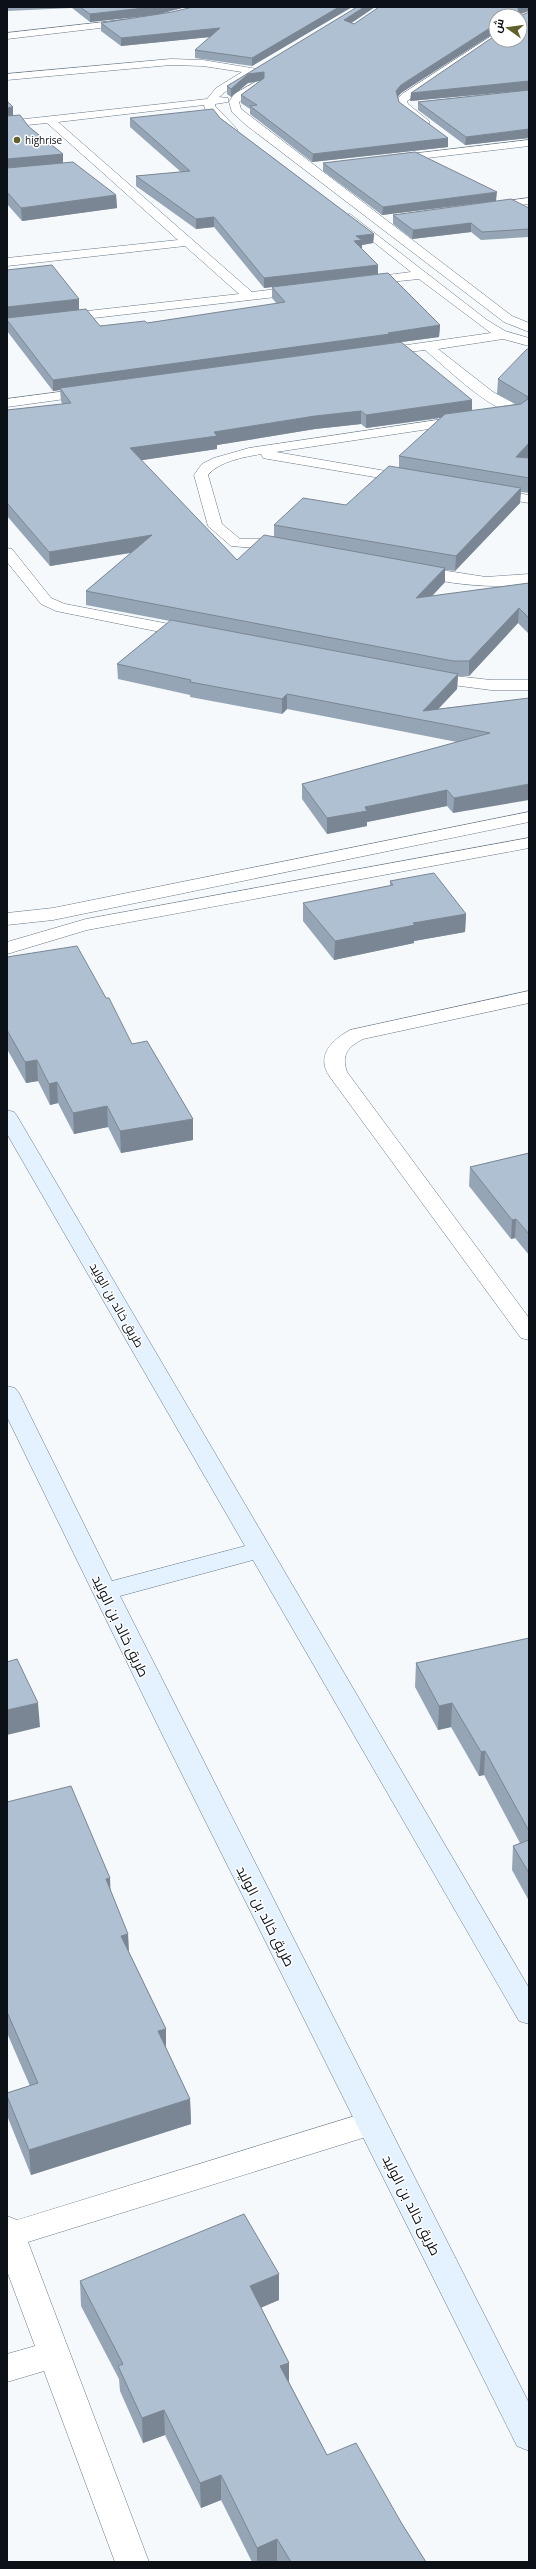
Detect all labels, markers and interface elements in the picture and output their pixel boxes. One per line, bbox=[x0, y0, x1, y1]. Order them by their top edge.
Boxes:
north arrow bbox=[488, 8, 528, 48]
text: ش bbox=[489, 17, 507, 34]
place label: highrise bbox=[25, 133, 63, 147]
marker: highrise bbox=[12, 135, 22, 145]
street label: طريق خالد بن الوليد bbox=[86, 1260, 148, 1350]
street label: طريق خالد بن الوليد bbox=[88, 1572, 154, 1680]
street label: طريق خالد بن الوليد bbox=[232, 1862, 300, 1970]
street label: طريق خالد بن الوليد bbox=[378, 2151, 446, 2259]

